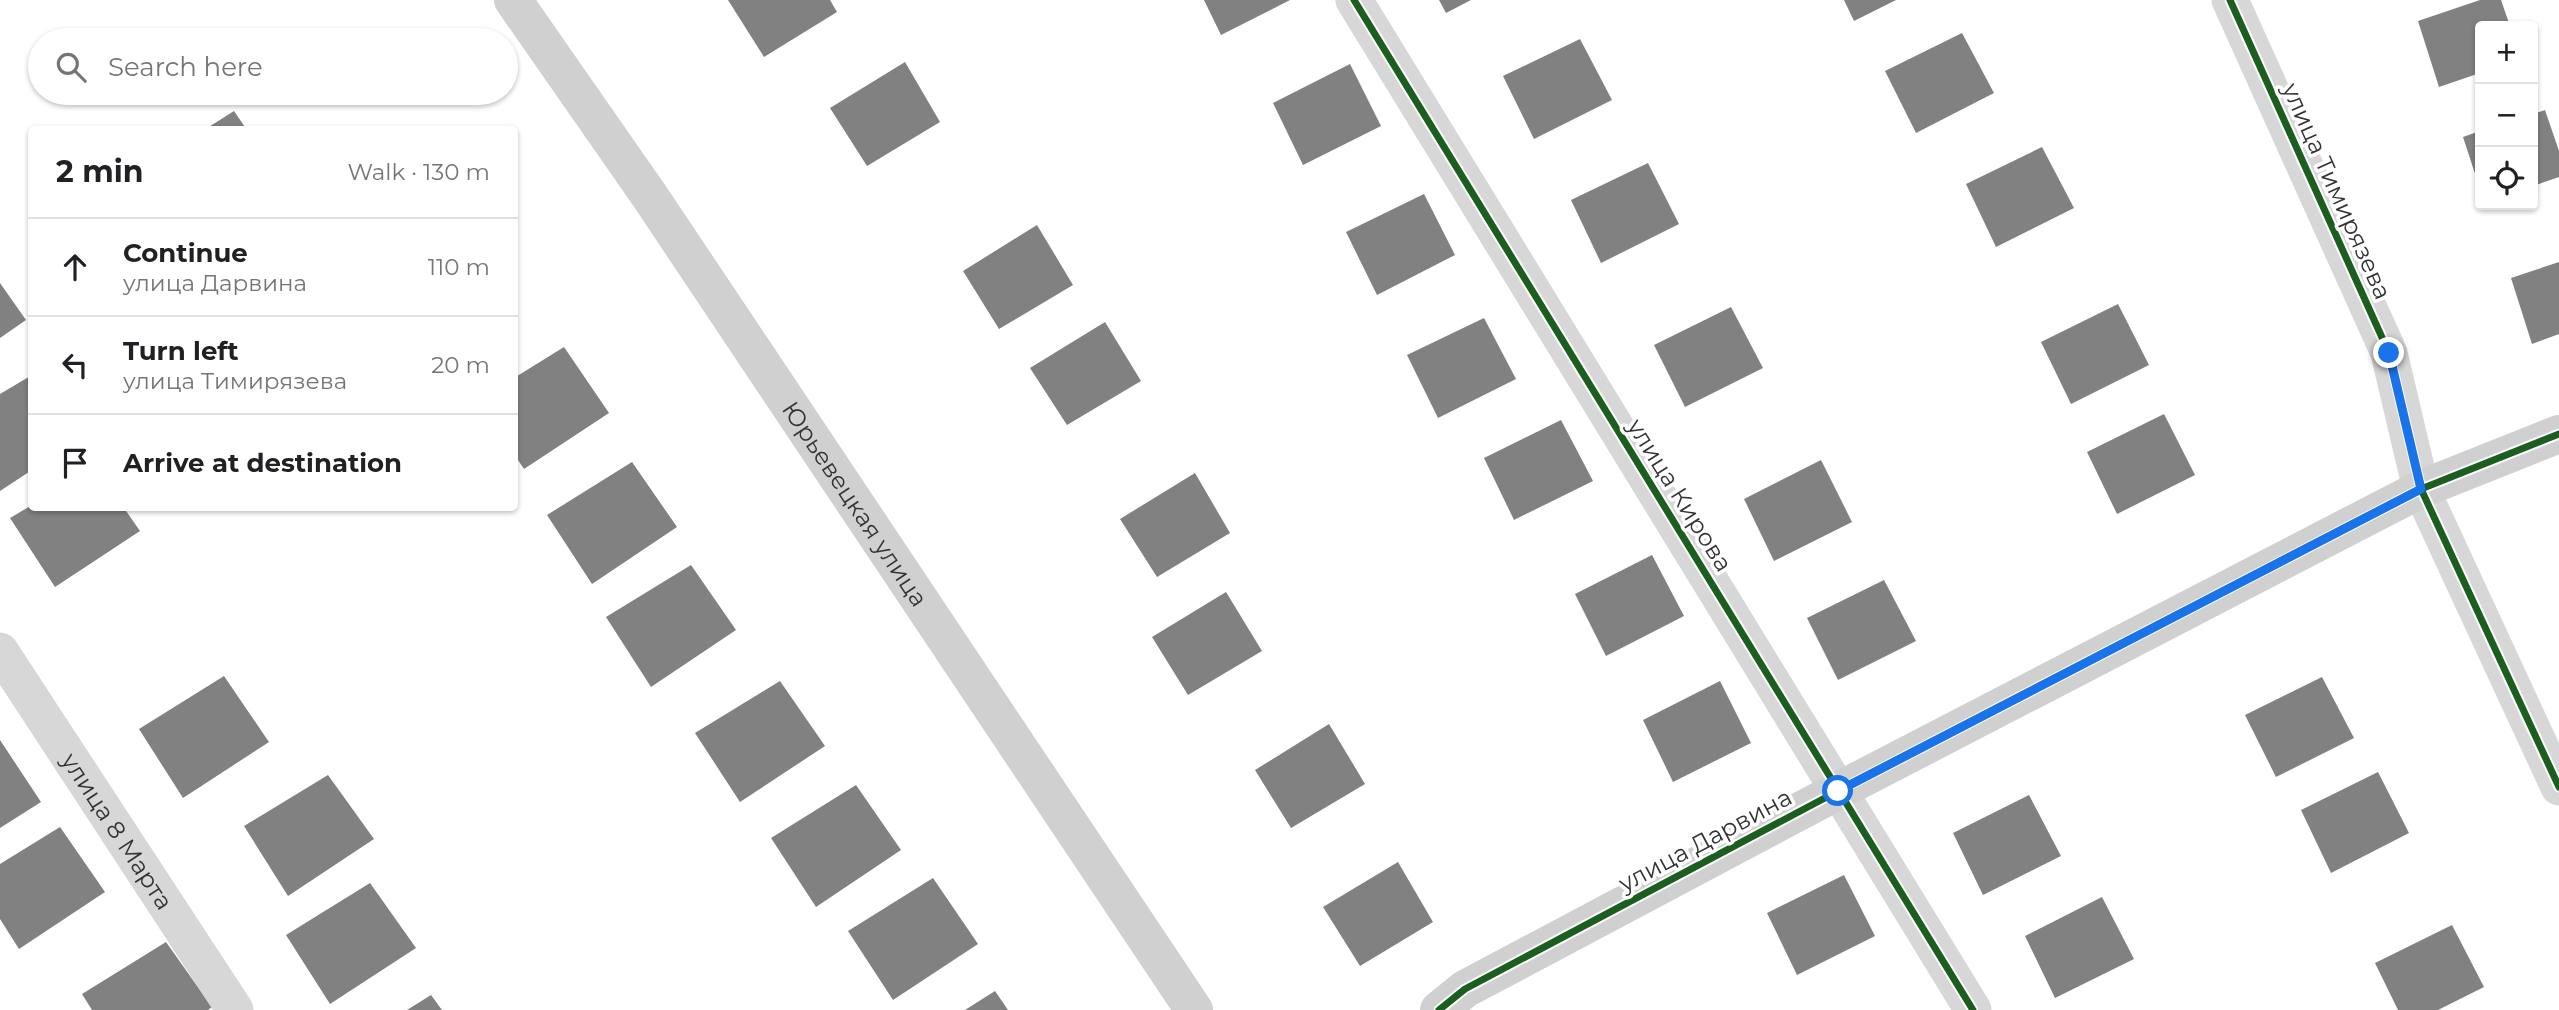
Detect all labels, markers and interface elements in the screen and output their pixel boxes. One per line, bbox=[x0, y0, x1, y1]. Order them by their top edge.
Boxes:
map controls bbox=[2475, 21, 2538, 210]
button: + bbox=[2475, 21, 2538, 84]
search box bbox=[28, 28, 518, 105]
icon: search bbox=[52, 48, 90, 86]
text: Search here bbox=[108, 51, 263, 83]
street label: улица Тимирязева bbox=[2276, 77, 2398, 304]
button: − bbox=[2475, 84, 2538, 147]
button: locate bbox=[2475, 147, 2538, 210]
text: 2 min bbox=[56, 153, 143, 190]
text: Walk · 130 m bbox=[347, 158, 490, 186]
text: Continue bbox=[123, 237, 248, 269]
icon: ahead bbox=[56, 248, 94, 286]
text: 110 m bbox=[428, 253, 490, 281]
text: улица Дарвина bbox=[123, 269, 307, 297]
text: Turn left bbox=[123, 335, 239, 367]
route end bbox=[2373, 337, 2404, 368]
icon: left bbox=[56, 346, 94, 384]
text: 20 m bbox=[431, 351, 490, 379]
text: улица Тимирязева bbox=[123, 367, 347, 395]
street label: Юрьевецкая улица bbox=[776, 396, 934, 612]
street label: улица Кирова bbox=[1621, 412, 1739, 577]
icon: arrive bbox=[56, 444, 94, 482]
text: Arrive at destination bbox=[123, 447, 402, 479]
street label: улица 8 Марта bbox=[55, 746, 180, 915]
route start bbox=[1822, 775, 1853, 806]
street label: улица Дарвина bbox=[1613, 782, 1797, 898]

